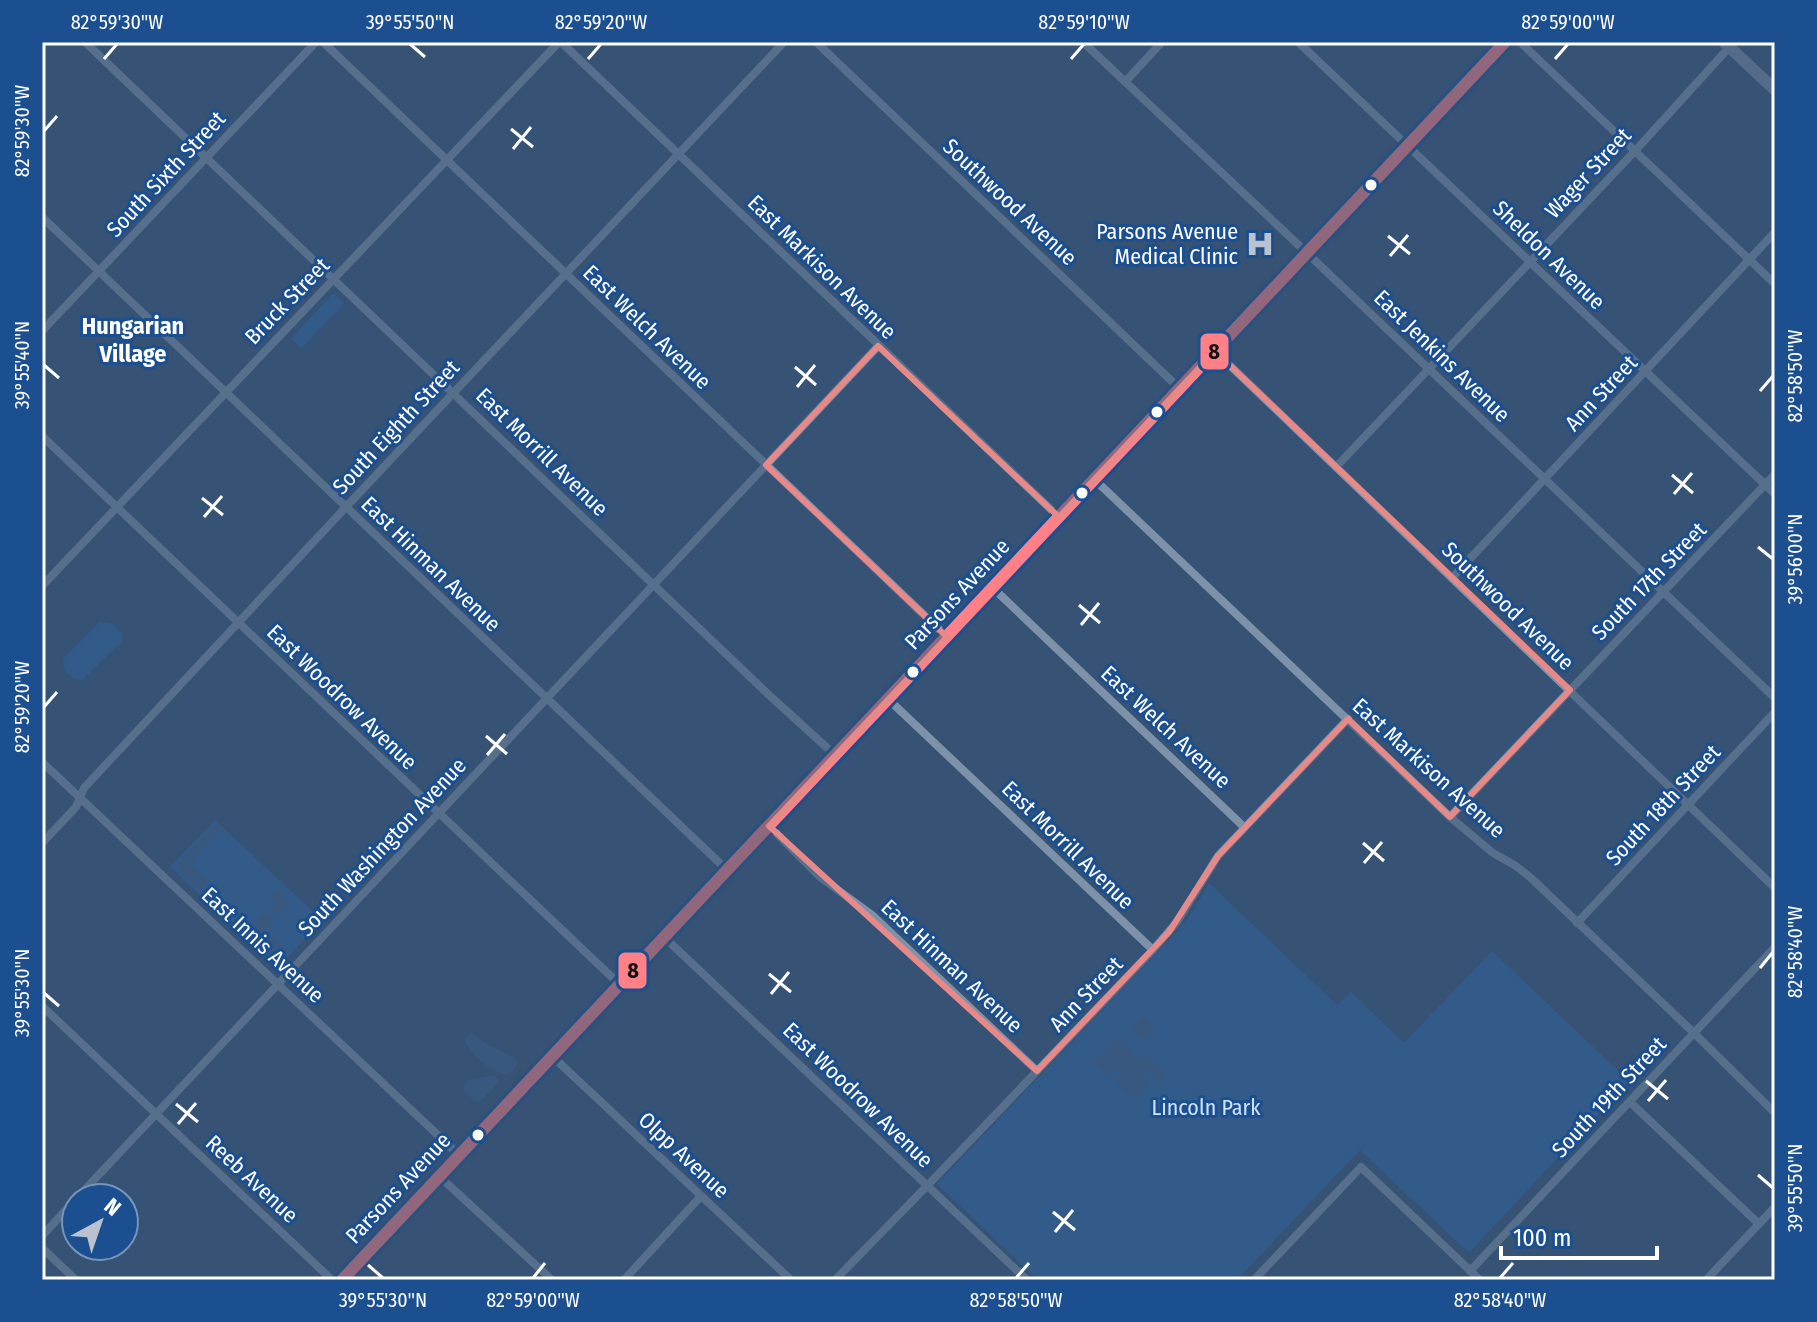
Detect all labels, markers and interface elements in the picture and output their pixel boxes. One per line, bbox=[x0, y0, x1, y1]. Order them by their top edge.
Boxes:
text: 82°59'30"W bbox=[71, 10, 163, 34]
text: 39°55'50"N bbox=[366, 10, 454, 34]
text: 82°59'20"W bbox=[555, 10, 647, 34]
text: 82°59'10"W bbox=[1038, 10, 1130, 34]
text: 82°59'00"W bbox=[1521, 10, 1615, 34]
text: 82°59'30"W bbox=[10, 85, 34, 177]
street label: South Sixth Street bbox=[101, 105, 232, 242]
street label: Wager Street bbox=[1539, 121, 1637, 224]
street label: Southwood Avenue bbox=[937, 133, 1083, 271]
unlabelled marker bbox=[1363, 177, 1379, 193]
street label: East Markison Avenue bbox=[742, 189, 902, 345]
street label: Sheldon Avenue bbox=[1487, 195, 1611, 315]
place label: Parsons Avenue Medical Clinic bbox=[1096, 218, 1239, 270]
hospital icon: Parsons Avenue Medical Clinic bbox=[1245, 229, 1275, 259]
street label: Bruck Street bbox=[239, 251, 336, 350]
street label: East Welch Avenue bbox=[577, 259, 717, 395]
street label: East Jenkins Avenue bbox=[1368, 284, 1516, 428]
district label: Hungarian Village bbox=[82, 312, 184, 368]
text: 39°55'40"N bbox=[10, 321, 34, 409]
text: 82°58'50"W bbox=[1783, 330, 1807, 422]
line badge: 8 bbox=[1199, 332, 1230, 371]
text: 8 bbox=[1208, 338, 1220, 365]
street label: Ann Street bbox=[1559, 349, 1643, 437]
street label: South Eighth Street bbox=[327, 354, 466, 500]
street label: East Morrill Avenue bbox=[470, 382, 614, 522]
unlabelled marker bbox=[1149, 404, 1165, 420]
unlabelled marker bbox=[1074, 485, 1090, 501]
street label: East Hinman Avenue bbox=[356, 491, 506, 637]
text: 39°56'00"N bbox=[1783, 514, 1807, 604]
street label: South 17th Street bbox=[1586, 516, 1713, 646]
street label: Parsons Avenue bbox=[899, 533, 1015, 655]
street label: Southwood Avenue bbox=[1436, 536, 1580, 676]
street label: East Woodrow Avenue bbox=[261, 619, 423, 775]
street label: East Welch Avenue bbox=[1096, 660, 1236, 794]
text: 82°59'20"W bbox=[10, 661, 34, 753]
unlabelled marker bbox=[905, 664, 921, 680]
street label: East Markison Avenue bbox=[1347, 692, 1511, 844]
street label: South 18th Street bbox=[1600, 738, 1726, 871]
street label: South Washington Avenue bbox=[292, 752, 472, 942]
street label: East Morrill Avenue bbox=[996, 775, 1140, 915]
street label: East Innis Avenue bbox=[196, 881, 330, 1009]
street label: East Hinman Avenue bbox=[876, 894, 1028, 1038]
text: 82°58'40"W bbox=[1783, 906, 1807, 998]
text: 39°55'30"N bbox=[10, 949, 34, 1037]
street label: Ann Street bbox=[1044, 950, 1129, 1037]
line badge: 8 bbox=[617, 951, 648, 990]
text: 8 bbox=[627, 957, 639, 984]
street label: East Woodrow Avenue bbox=[777, 1017, 939, 1173]
street label: South 19th Street bbox=[1546, 1030, 1672, 1163]
park label: Lincoln Park bbox=[1151, 1094, 1261, 1121]
street label: Olpp Avenue bbox=[633, 1106, 735, 1204]
street label: Parsons Avenue bbox=[340, 1127, 456, 1249]
unlabelled marker bbox=[470, 1127, 486, 1143]
street label: Reeb Avenue bbox=[200, 1129, 304, 1229]
text: 39°55'50"N bbox=[1783, 1144, 1807, 1232]
north arrow bbox=[60, 1182, 140, 1262]
text: N bbox=[99, 1192, 126, 1222]
scale bar bbox=[1501, 1210, 1657, 1260]
text: 100 m bbox=[1513, 1224, 1571, 1252]
text: 39°55'30"N bbox=[339, 1288, 427, 1312]
text: 82°59'00"W bbox=[486, 1288, 580, 1312]
text: 82°58'50"W bbox=[970, 1288, 1062, 1312]
text: 82°58'40"W bbox=[1454, 1288, 1546, 1312]

